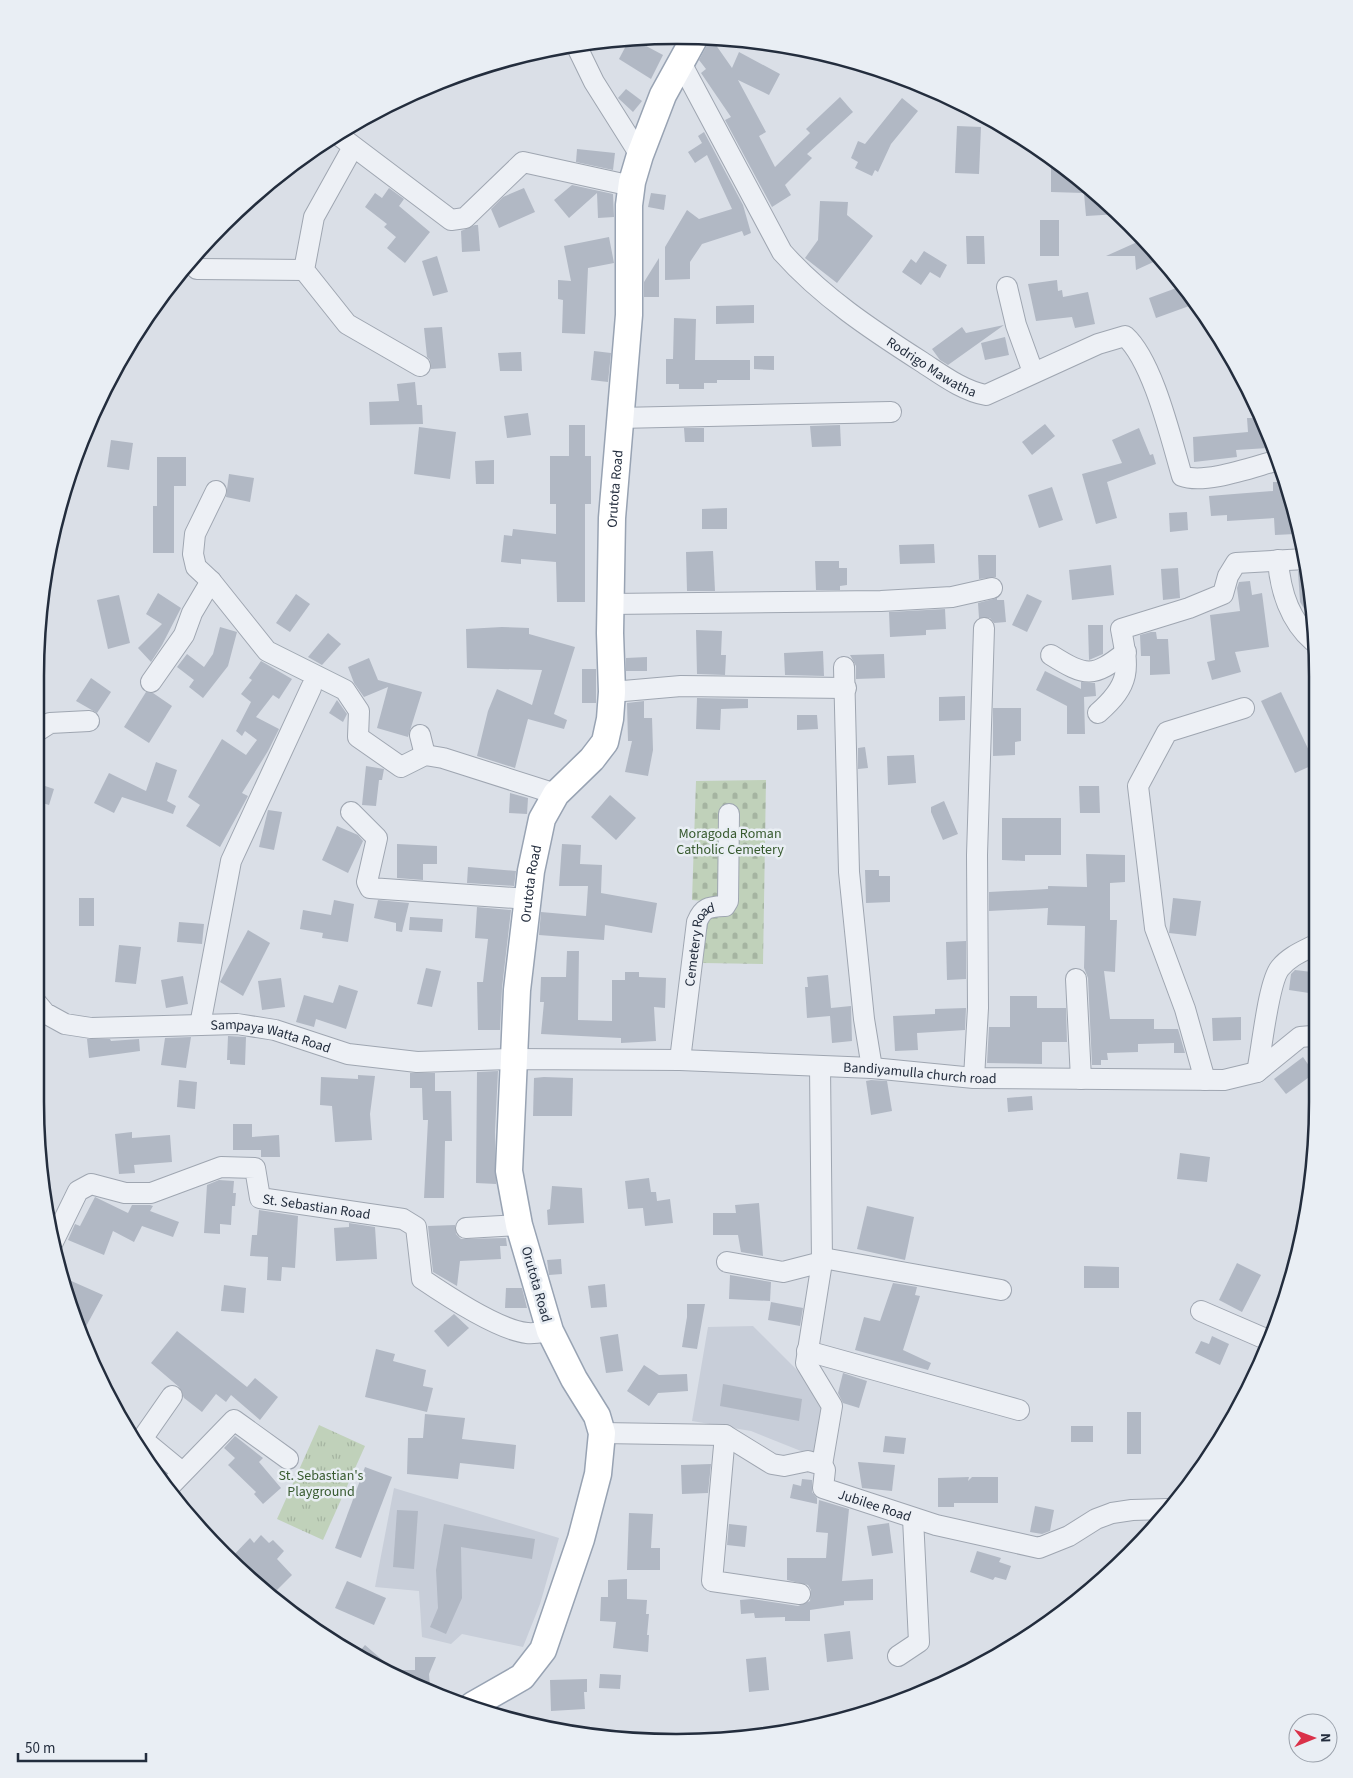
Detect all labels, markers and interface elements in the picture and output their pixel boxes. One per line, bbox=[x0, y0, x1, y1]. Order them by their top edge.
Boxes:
street label: Rodrigo Mawatha bbox=[882, 333, 979, 403]
street label: Orutota Road bbox=[603, 449, 629, 528]
park label: Moragoda Roman Catholic Cemetery bbox=[676, 824, 784, 860]
street label: Orutota Road bbox=[516, 843, 547, 924]
street label: Cemetery Road bbox=[680, 898, 717, 988]
street label: Sampaya Watta Road bbox=[210, 1015, 333, 1059]
street label: Bandiyamulla church road bbox=[843, 1058, 997, 1089]
street label: St. Sebastian Road bbox=[261, 1189, 372, 1225]
street label: Orutota Road bbox=[516, 1244, 556, 1325]
park label: St. Sebastian's Playground bbox=[279, 1466, 364, 1502]
street label: Jubilee Road bbox=[835, 1485, 914, 1527]
north arrow bbox=[1288, 1713, 1338, 1763]
scale bar bbox=[18, 1730, 145, 1762]
text: N bbox=[1315, 1733, 1335, 1743]
text: 50 m bbox=[25, 1738, 55, 1759]

